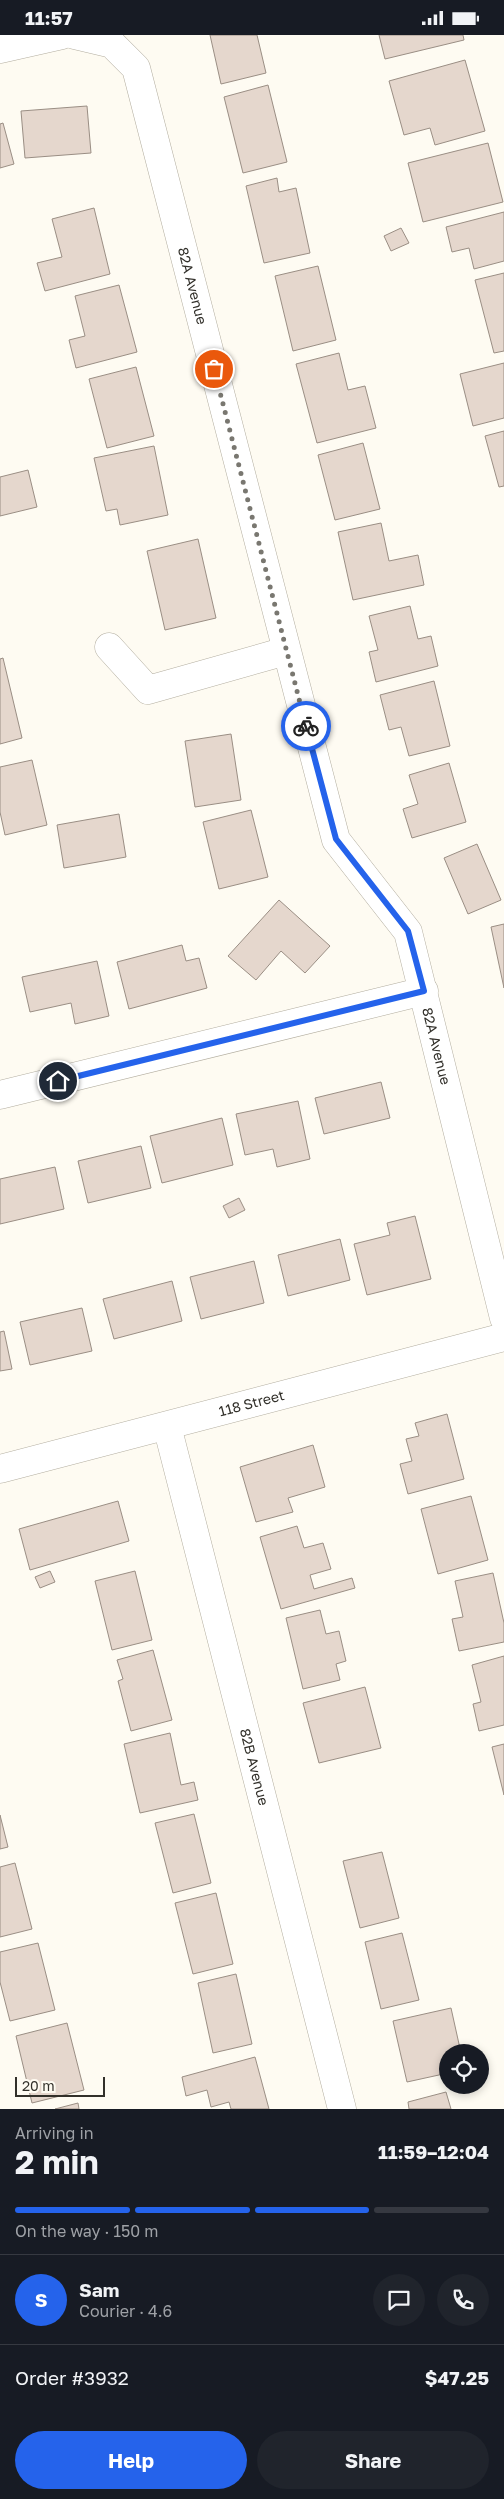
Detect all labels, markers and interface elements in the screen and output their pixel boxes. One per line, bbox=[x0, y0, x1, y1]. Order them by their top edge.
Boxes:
text: 11:57 bbox=[25, 6, 73, 29]
street label: 82A Avenue bbox=[175, 245, 211, 326]
pin bbox=[193, 348, 235, 390]
icon: bag bbox=[200, 355, 228, 383]
courier bbox=[281, 701, 331, 751]
icon: bike bbox=[292, 712, 320, 740]
street label: 82A Avenue bbox=[419, 1006, 455, 1086]
pin bbox=[37, 1060, 79, 1102]
icon: home bbox=[44, 1067, 72, 1095]
street label: 118 Street bbox=[217, 1386, 286, 1419]
street label: 82B Avenue bbox=[237, 1726, 273, 1807]
map controls bbox=[439, 2044, 489, 2094]
button: locate bbox=[439, 2044, 489, 2094]
scale bar bbox=[15, 2074, 105, 2097]
text: 20 m bbox=[22, 2077, 55, 2094]
text: Arriving in bbox=[15, 2123, 94, 2143]
text: 11:59–12:04 bbox=[378, 2140, 489, 2163]
text: 2 min bbox=[15, 2143, 99, 2181]
text: On the way · 150 m bbox=[15, 2221, 158, 2241]
button: chat bbox=[373, 2274, 425, 2326]
button: phone bbox=[437, 2274, 489, 2326]
text: Sam bbox=[79, 2278, 119, 2301]
text: S bbox=[35, 2288, 47, 2311]
text: Courier · 4.6 bbox=[79, 2301, 172, 2321]
text: Order #3932 bbox=[15, 2366, 129, 2389]
text: $47.25 bbox=[425, 2366, 489, 2389]
button: Help bbox=[15, 2431, 247, 2489]
button: Share bbox=[257, 2431, 489, 2489]

